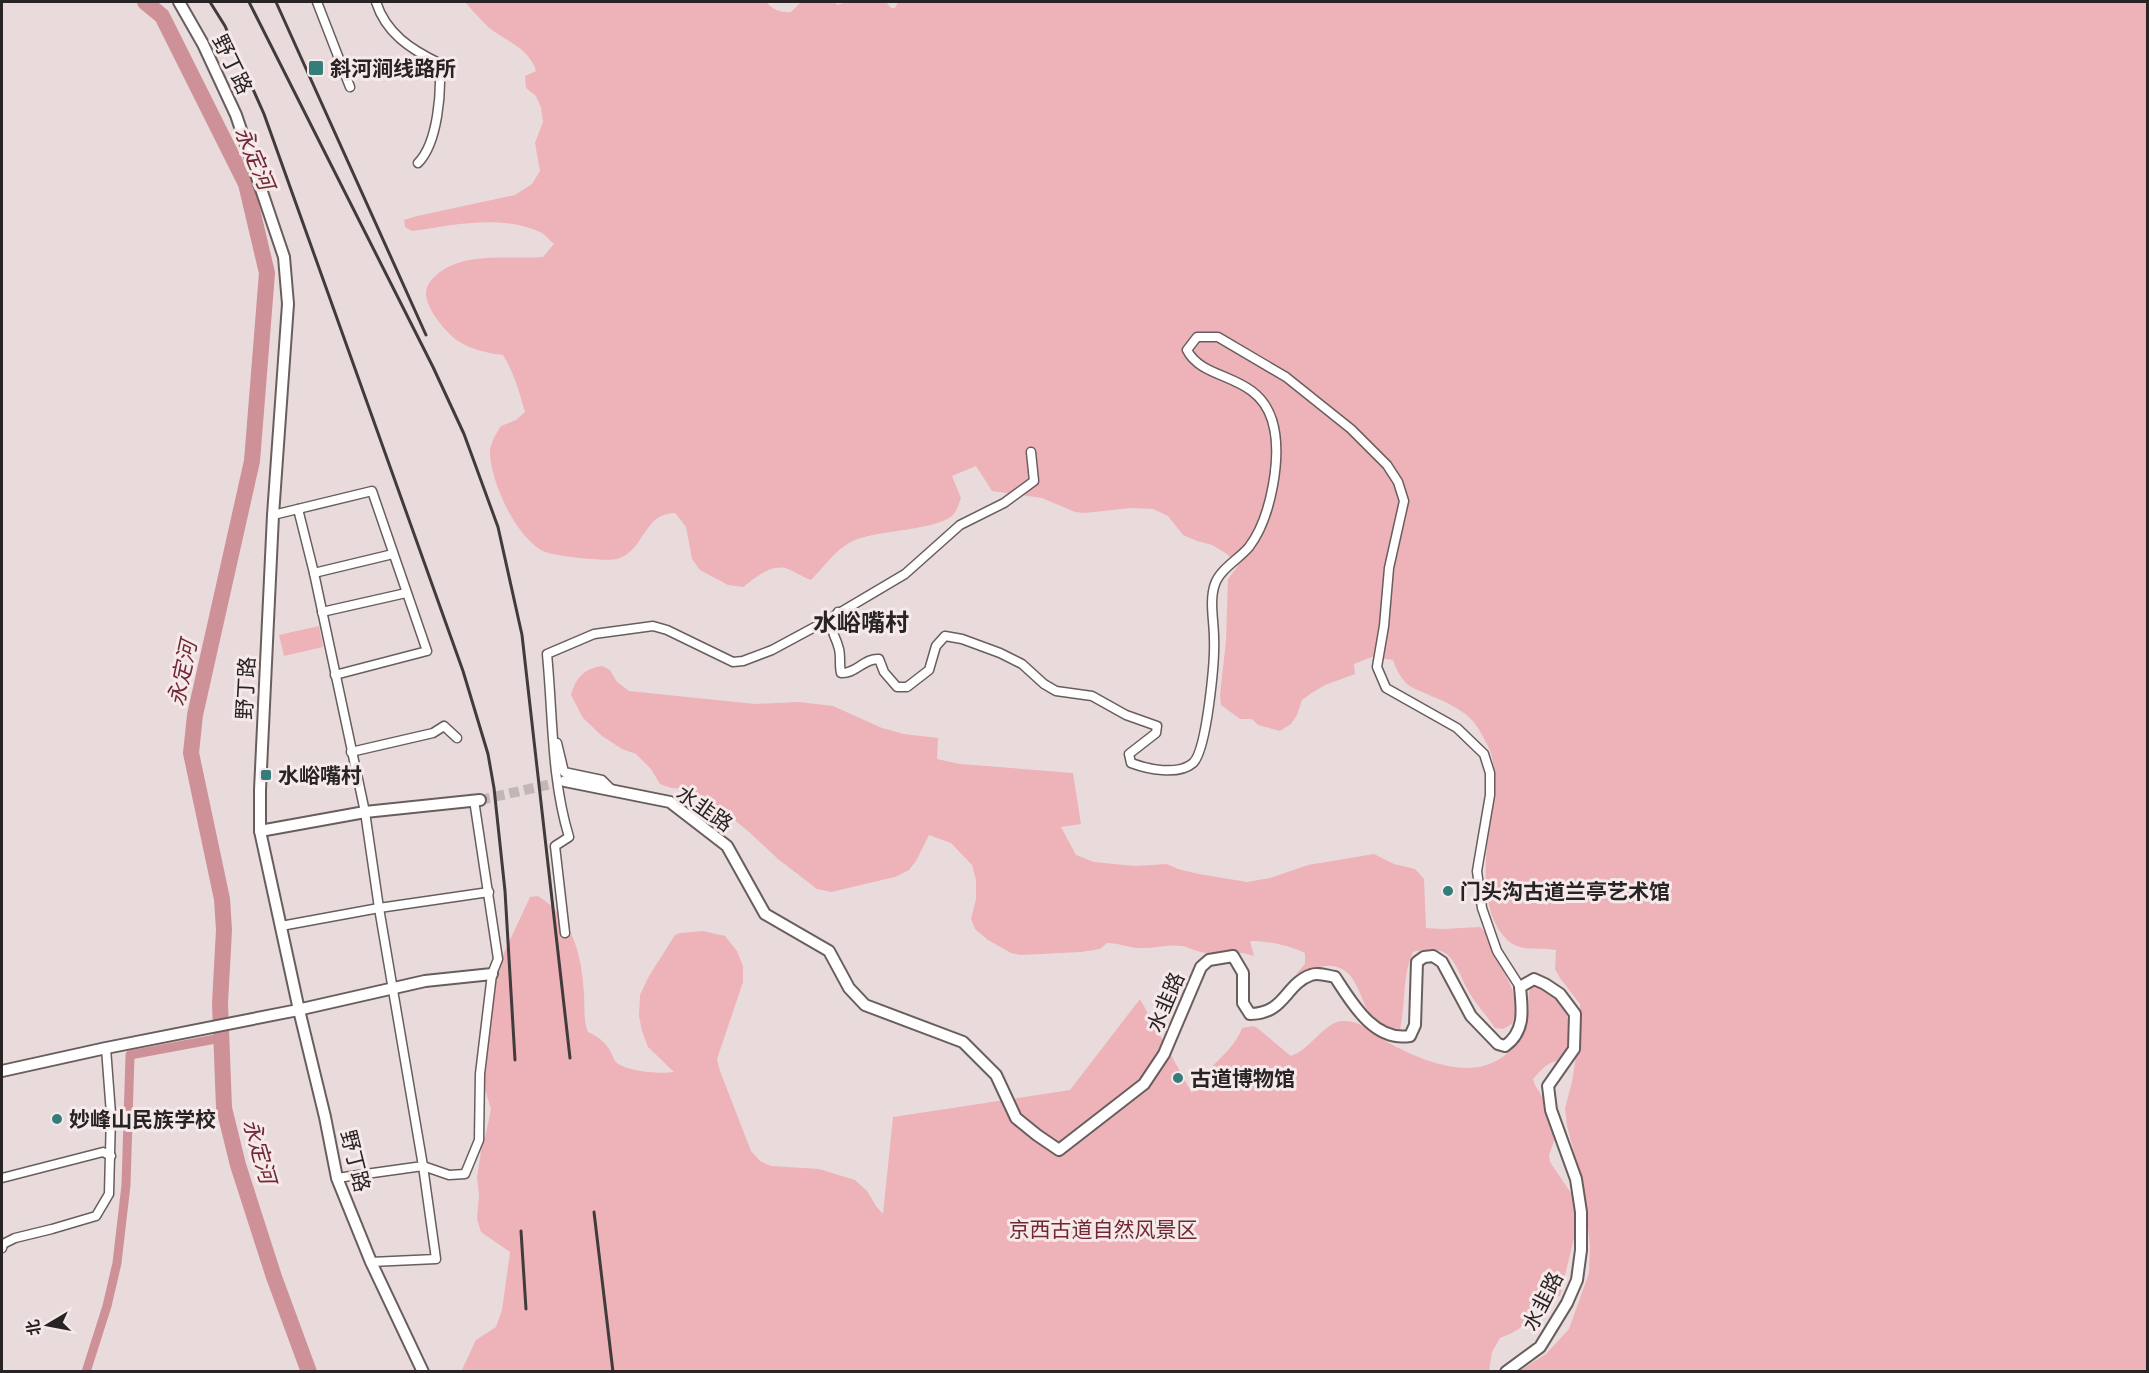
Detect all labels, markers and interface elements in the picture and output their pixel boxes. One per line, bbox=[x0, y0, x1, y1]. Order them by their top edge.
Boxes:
street label: 野丁路 bbox=[208, 30, 258, 98]
place label: 斜河涧线路所 bbox=[330, 55, 456, 81]
marker: 斜河涧线路所 bbox=[307, 59, 325, 77]
water label: 永定河 bbox=[229, 122, 282, 198]
district label: 水峪嘴村 bbox=[813, 607, 909, 637]
water label: 永定河 bbox=[161, 634, 203, 708]
street label: 野丁路 bbox=[230, 656, 260, 720]
place label: 水峪嘴村 bbox=[278, 762, 362, 788]
marker: 水峪嘴村 bbox=[259, 768, 273, 782]
street label: 水韭路 bbox=[672, 779, 738, 837]
place label: 门头沟古道兰亭艺术馆 bbox=[1460, 878, 1670, 904]
marker: 门头沟古道兰亭艺术馆 bbox=[1441, 884, 1455, 898]
street label: 水韭路 bbox=[1141, 968, 1189, 1036]
place label: 古道博物馆 bbox=[1190, 1065, 1295, 1091]
marker: 古道博物馆 bbox=[1171, 1071, 1185, 1085]
place label: 妙峰山民族学校 bbox=[69, 1106, 216, 1132]
marker: 妙峰山民族学校 bbox=[50, 1112, 64, 1126]
water label: 永定河 bbox=[237, 1115, 284, 1190]
street label: 野丁路 bbox=[336, 1127, 376, 1195]
park label: 京西古道自然风景区 bbox=[1009, 1216, 1198, 1242]
street label: 水韭路 bbox=[1516, 1267, 1568, 1335]
north arrow bbox=[18, 1295, 78, 1355]
text: 北 bbox=[22, 1318, 44, 1337]

